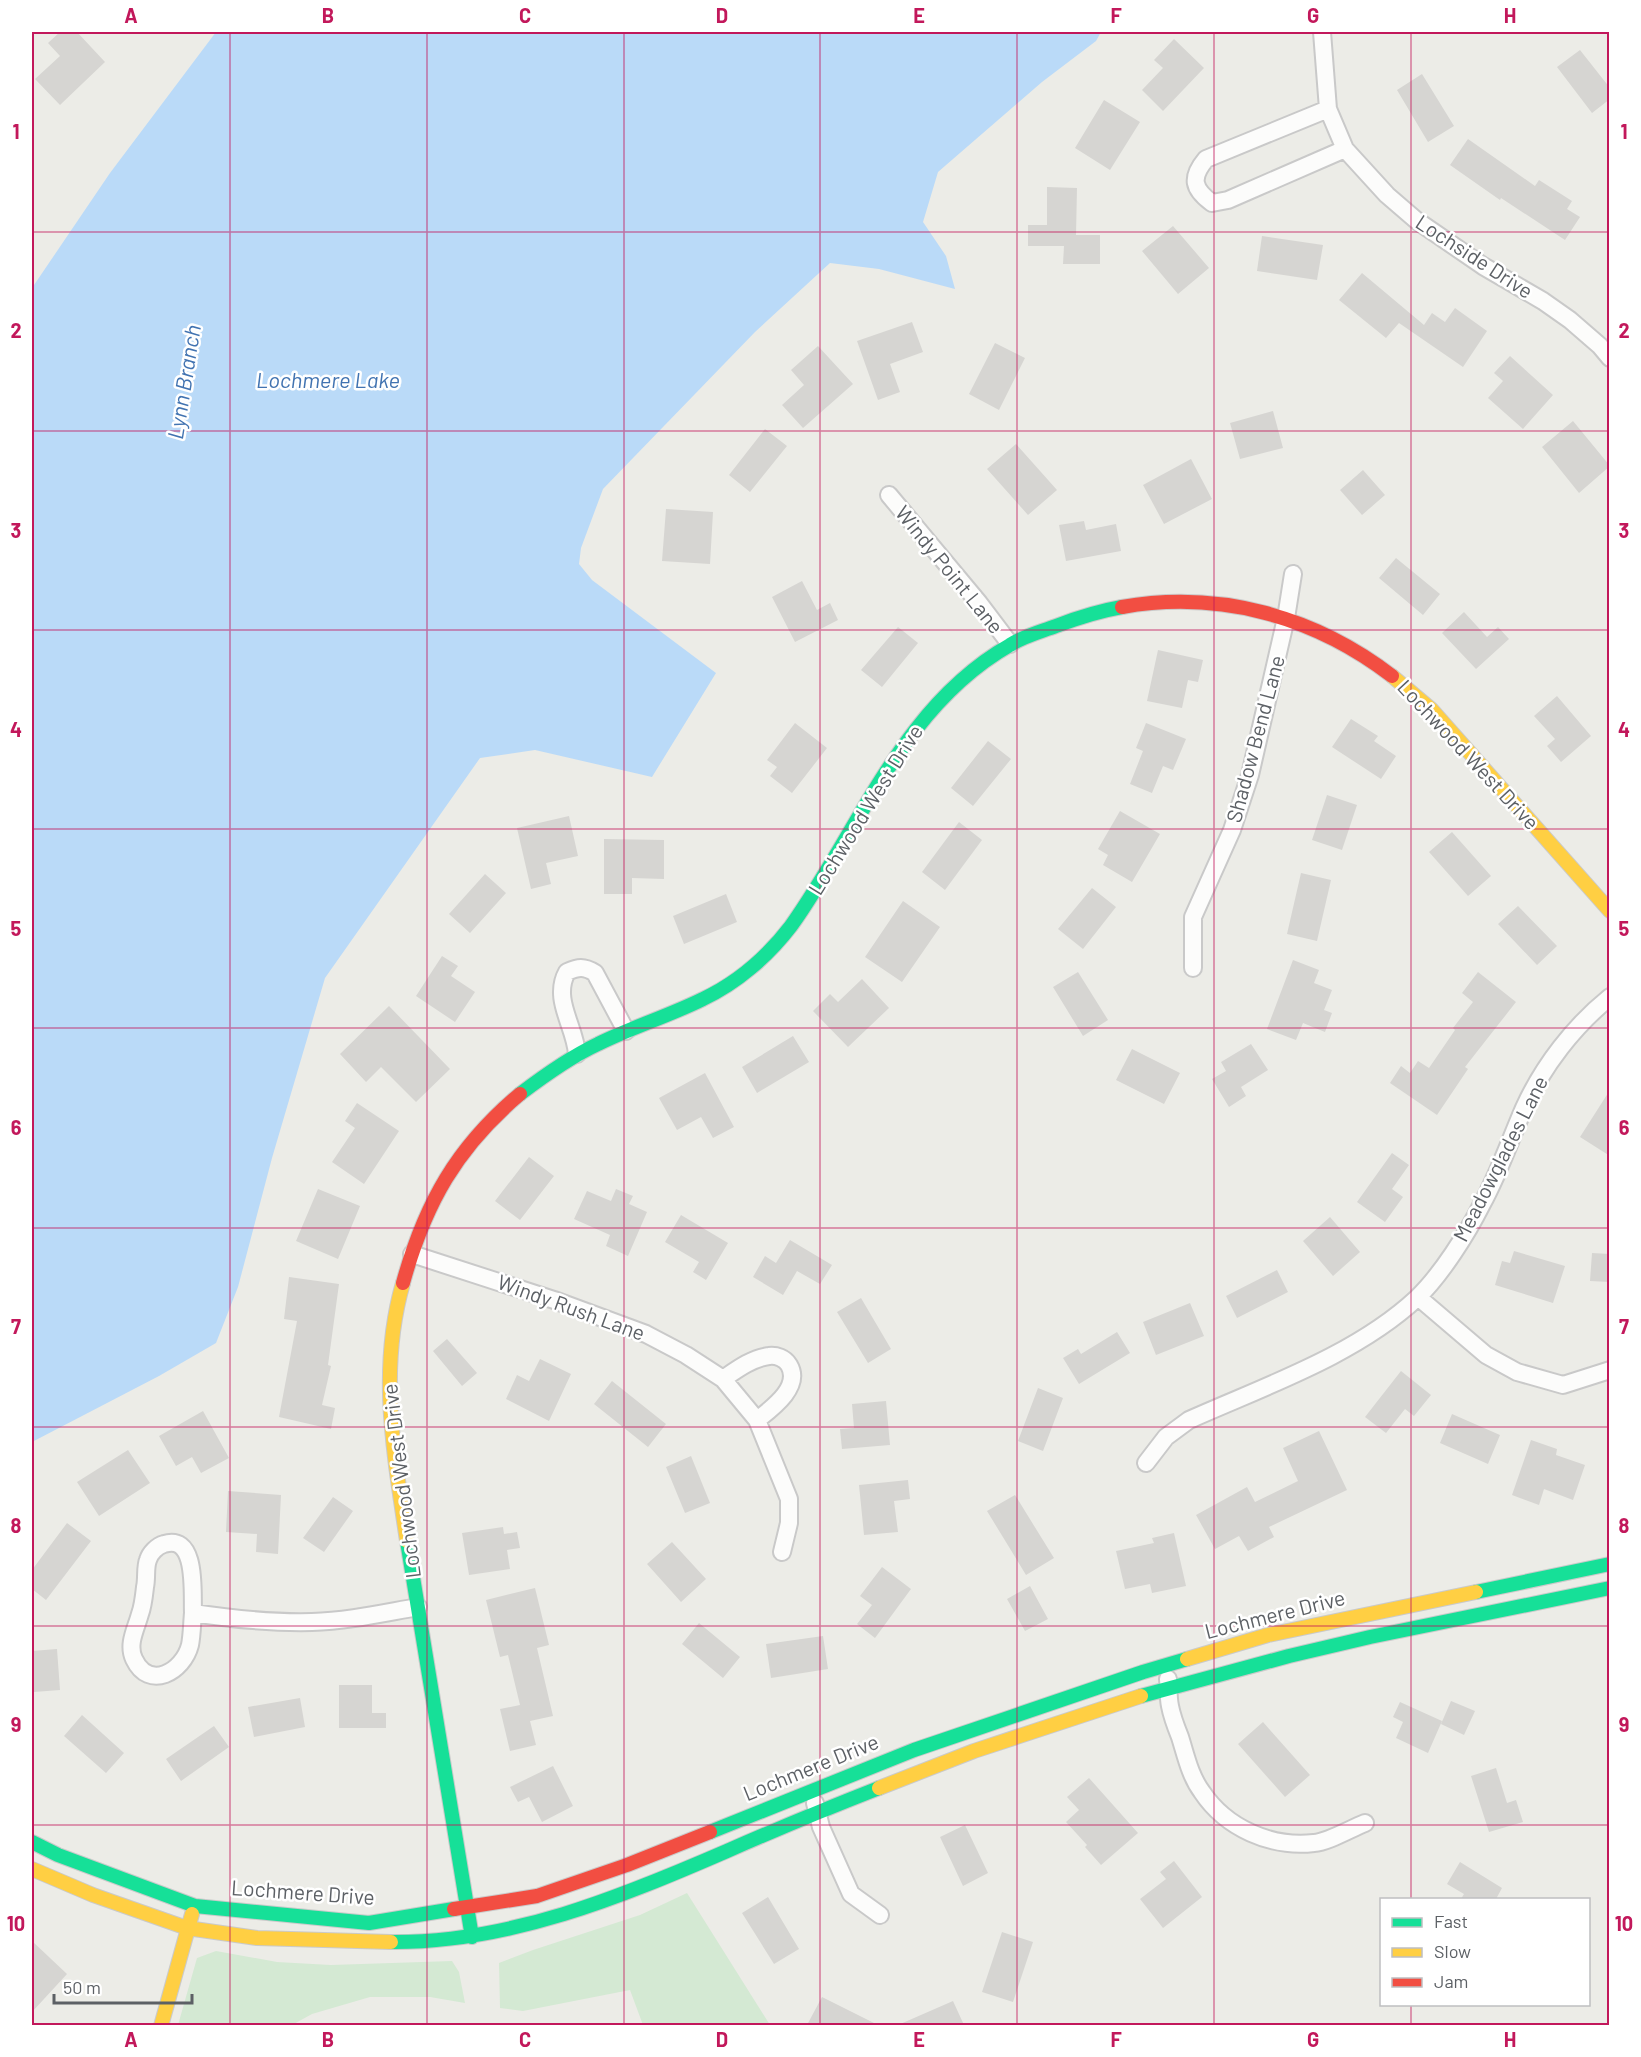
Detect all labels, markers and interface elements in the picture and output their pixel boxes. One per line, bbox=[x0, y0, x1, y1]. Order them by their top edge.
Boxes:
text: A bbox=[124, 3, 138, 27]
text: B bbox=[322, 3, 334, 27]
text: C bbox=[519, 3, 531, 27]
text: D bbox=[716, 3, 728, 27]
text: E bbox=[913, 3, 925, 27]
text: F bbox=[1110, 3, 1122, 27]
text: G bbox=[1307, 3, 1319, 27]
text: H bbox=[1504, 3, 1516, 27]
text: 1 bbox=[12, 119, 20, 143]
text: 1 bbox=[1620, 119, 1628, 143]
street label: Lochside Drive bbox=[1412, 209, 1538, 303]
text: 2 bbox=[10, 318, 22, 342]
text: 2 bbox=[1618, 318, 1630, 342]
water label: Lynn Branch bbox=[161, 323, 205, 441]
water label: Lochmere Lake bbox=[256, 366, 400, 392]
street label: Windy Point Lane bbox=[891, 500, 1009, 638]
text: 3 bbox=[11, 518, 21, 542]
text: 3 bbox=[1619, 518, 1629, 542]
street label: Shadow Bend Lane bbox=[1220, 652, 1289, 825]
street label: Lochwood West Drive bbox=[1393, 674, 1545, 834]
text: 4 bbox=[10, 717, 22, 741]
text: 4 bbox=[1618, 717, 1630, 741]
street label: Lochwood West Drive bbox=[802, 720, 927, 899]
text: 5 bbox=[11, 916, 22, 940]
text: 5 bbox=[1619, 916, 1630, 940]
street label: Meadowglades Lane bbox=[1447, 1071, 1552, 1245]
text: 6 bbox=[11, 1115, 22, 1139]
text: 6 bbox=[1619, 1115, 1630, 1139]
street label: Windy Rush Lane bbox=[494, 1268, 649, 1345]
text: 7 bbox=[11, 1314, 21, 1338]
text: 7 bbox=[1619, 1314, 1629, 1338]
street label: Lochwood West Drive bbox=[376, 1382, 425, 1580]
text: 8 bbox=[11, 1513, 22, 1537]
text: 8 bbox=[1619, 1513, 1630, 1537]
street label: Lochmere Drive bbox=[1202, 1584, 1347, 1643]
text: 9 bbox=[11, 1712, 21, 1736]
text: 9 bbox=[1619, 1712, 1629, 1736]
street label: Lochmere Drive bbox=[739, 1728, 882, 1805]
street label: Lochmere Drive bbox=[231, 1874, 376, 1909]
legend bbox=[1380, 1898, 1590, 2006]
text: Fast bbox=[1434, 1910, 1468, 1932]
text: 10 bbox=[7, 1911, 25, 1935]
text: 10 bbox=[1615, 1911, 1633, 1935]
text: Slow bbox=[1434, 1940, 1471, 1962]
scale bar bbox=[54, 1967, 192, 2005]
text: Jam bbox=[1434, 1970, 1468, 1992]
text: 50 m bbox=[63, 1976, 101, 1998]
text: A bbox=[124, 2027, 138, 2051]
text: B bbox=[322, 2027, 334, 2051]
text: C bbox=[519, 2027, 531, 2051]
text: D bbox=[716, 2027, 728, 2051]
text: E bbox=[913, 2027, 925, 2051]
text: F bbox=[1110, 2027, 1122, 2051]
text: G bbox=[1307, 2027, 1319, 2051]
text: H bbox=[1504, 2027, 1516, 2051]

